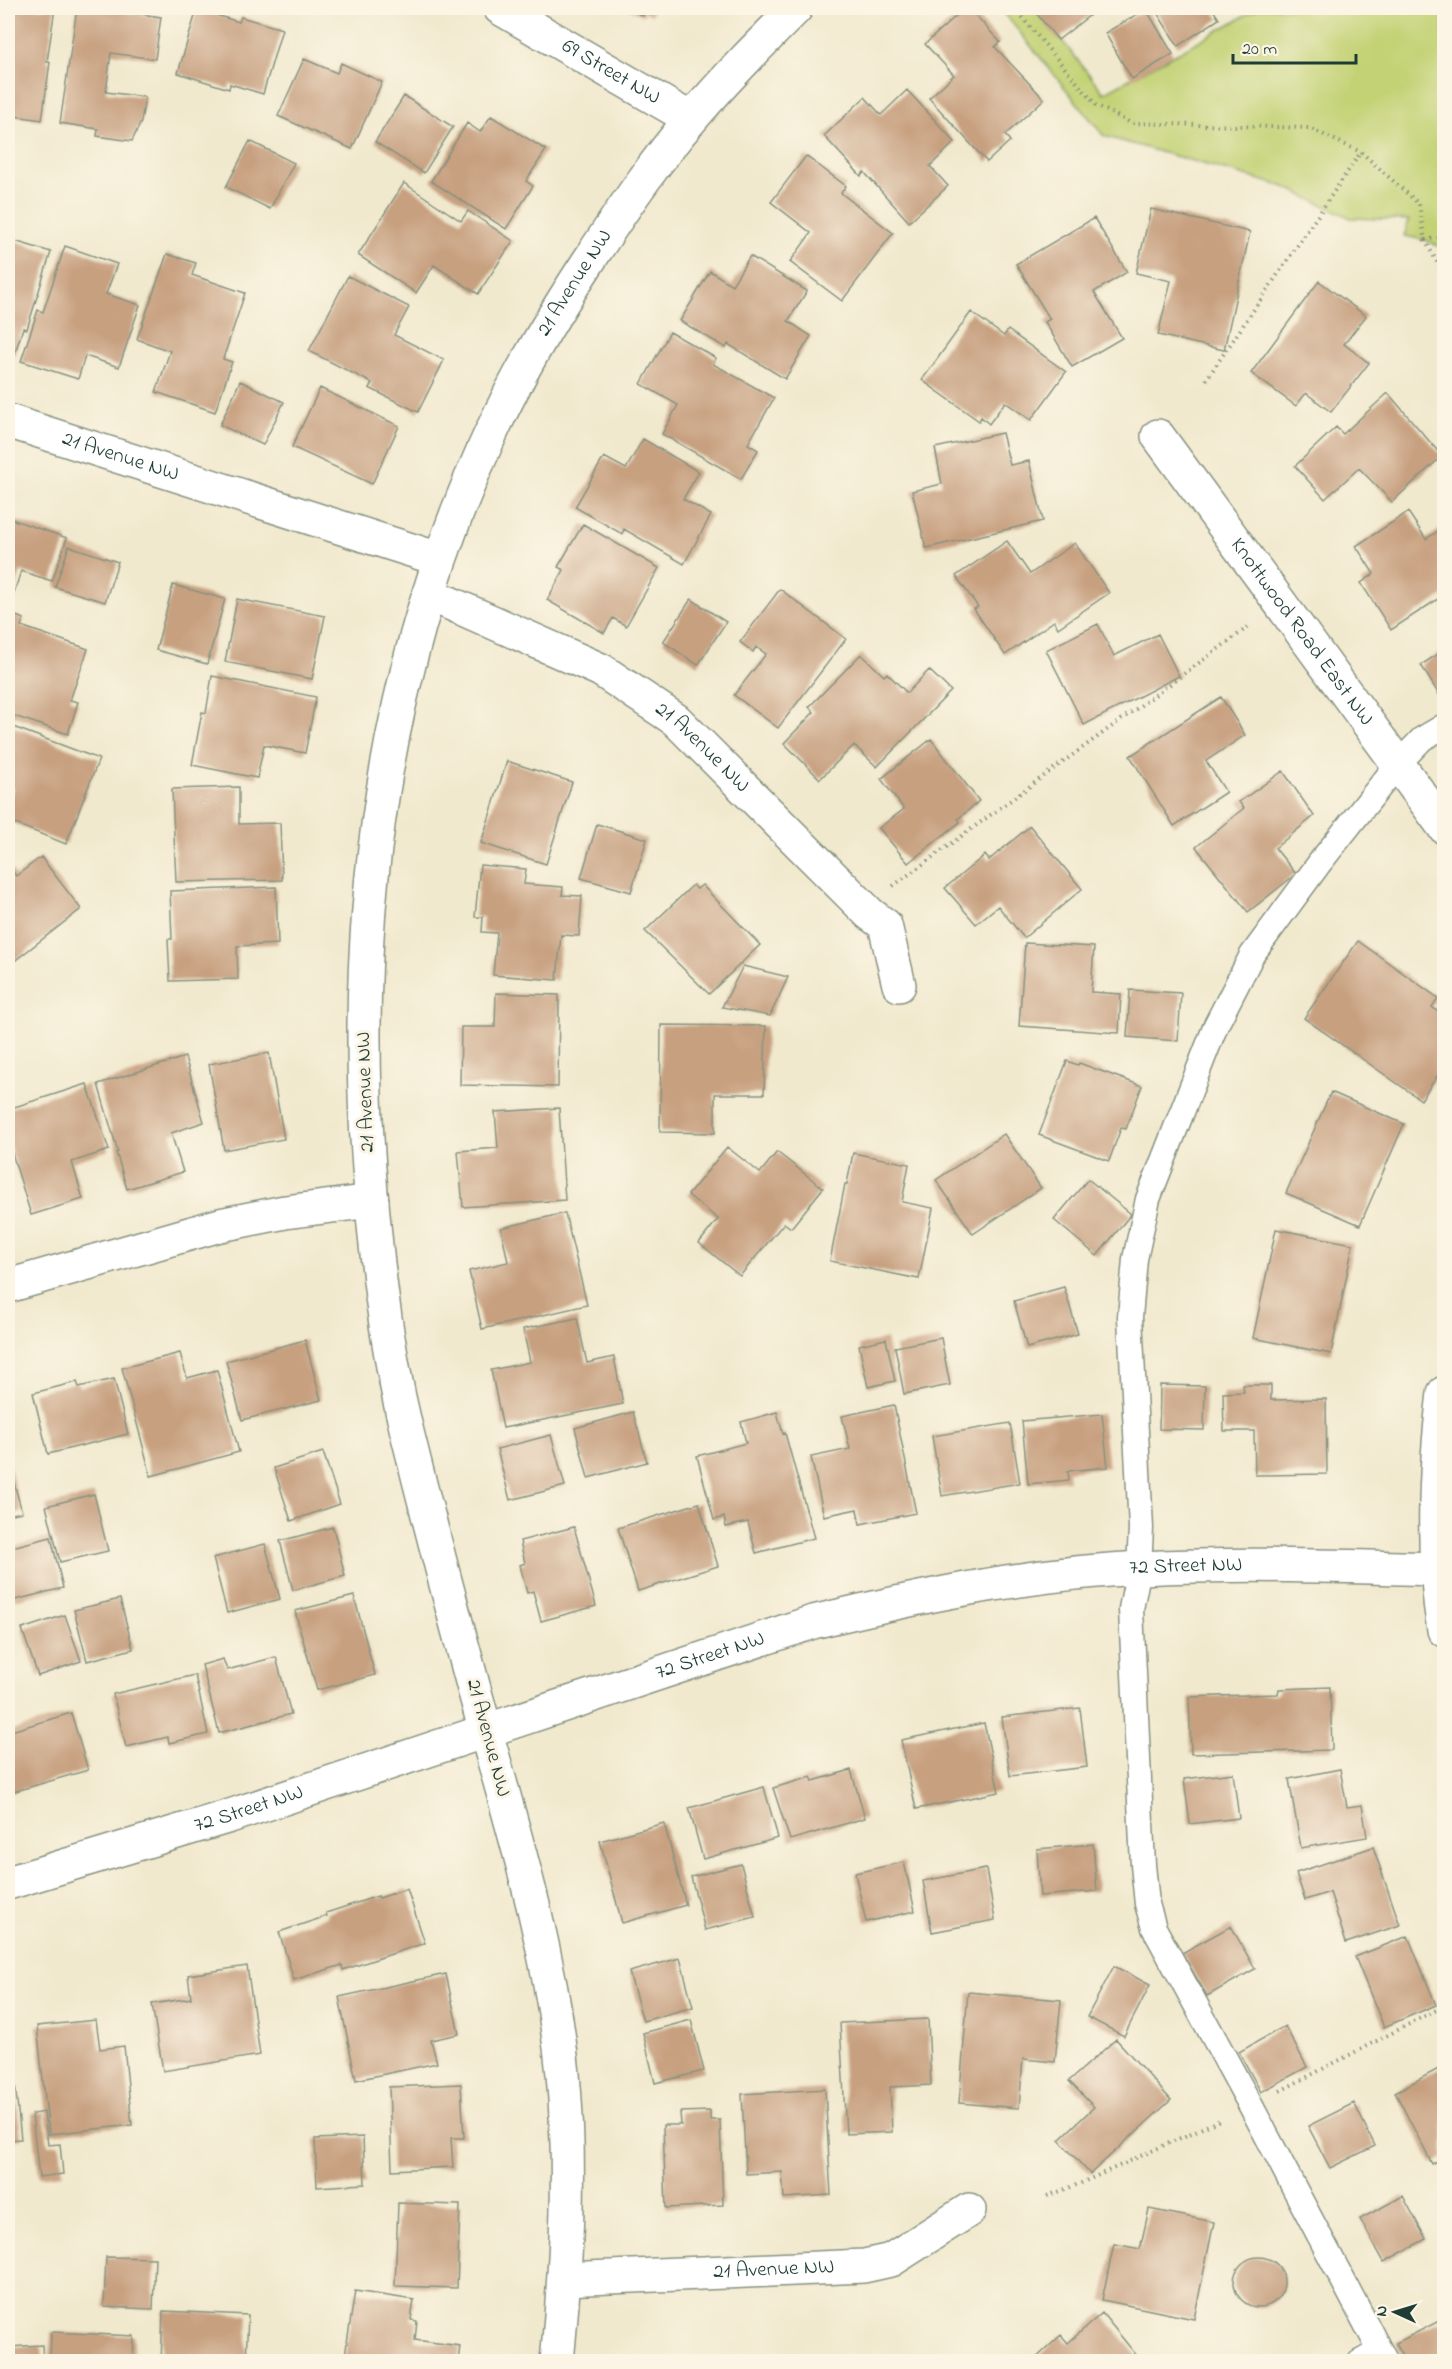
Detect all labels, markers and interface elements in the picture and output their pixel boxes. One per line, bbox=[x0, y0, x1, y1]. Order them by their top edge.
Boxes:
scale bar bbox=[1233, 27, 1356, 65]
street label: 69 Street NW bbox=[556, 32, 666, 113]
text: 20 m bbox=[1242, 37, 1277, 63]
street label: 21 Avenue NW bbox=[530, 224, 620, 342]
street label: 21 Avenue NW bbox=[58, 424, 183, 490]
street label: Knottwood Road East NW bbox=[1222, 532, 1380, 732]
street label: 21 Avenue NW bbox=[649, 695, 756, 800]
street label: 21 Avenue NW bbox=[349, 1031, 383, 1153]
street label: 72 Street NW bbox=[1128, 1550, 1242, 1584]
street label: 72 Street NW bbox=[652, 1624, 769, 1688]
street label: 21 Avenue NW bbox=[458, 1676, 518, 1800]
street label: 72 Street NW bbox=[191, 1778, 307, 1841]
street label: 21 Avenue NW bbox=[713, 2252, 835, 2288]
north arrow bbox=[1365, 2282, 1425, 2342]
text: N bbox=[1370, 2305, 1394, 2317]

